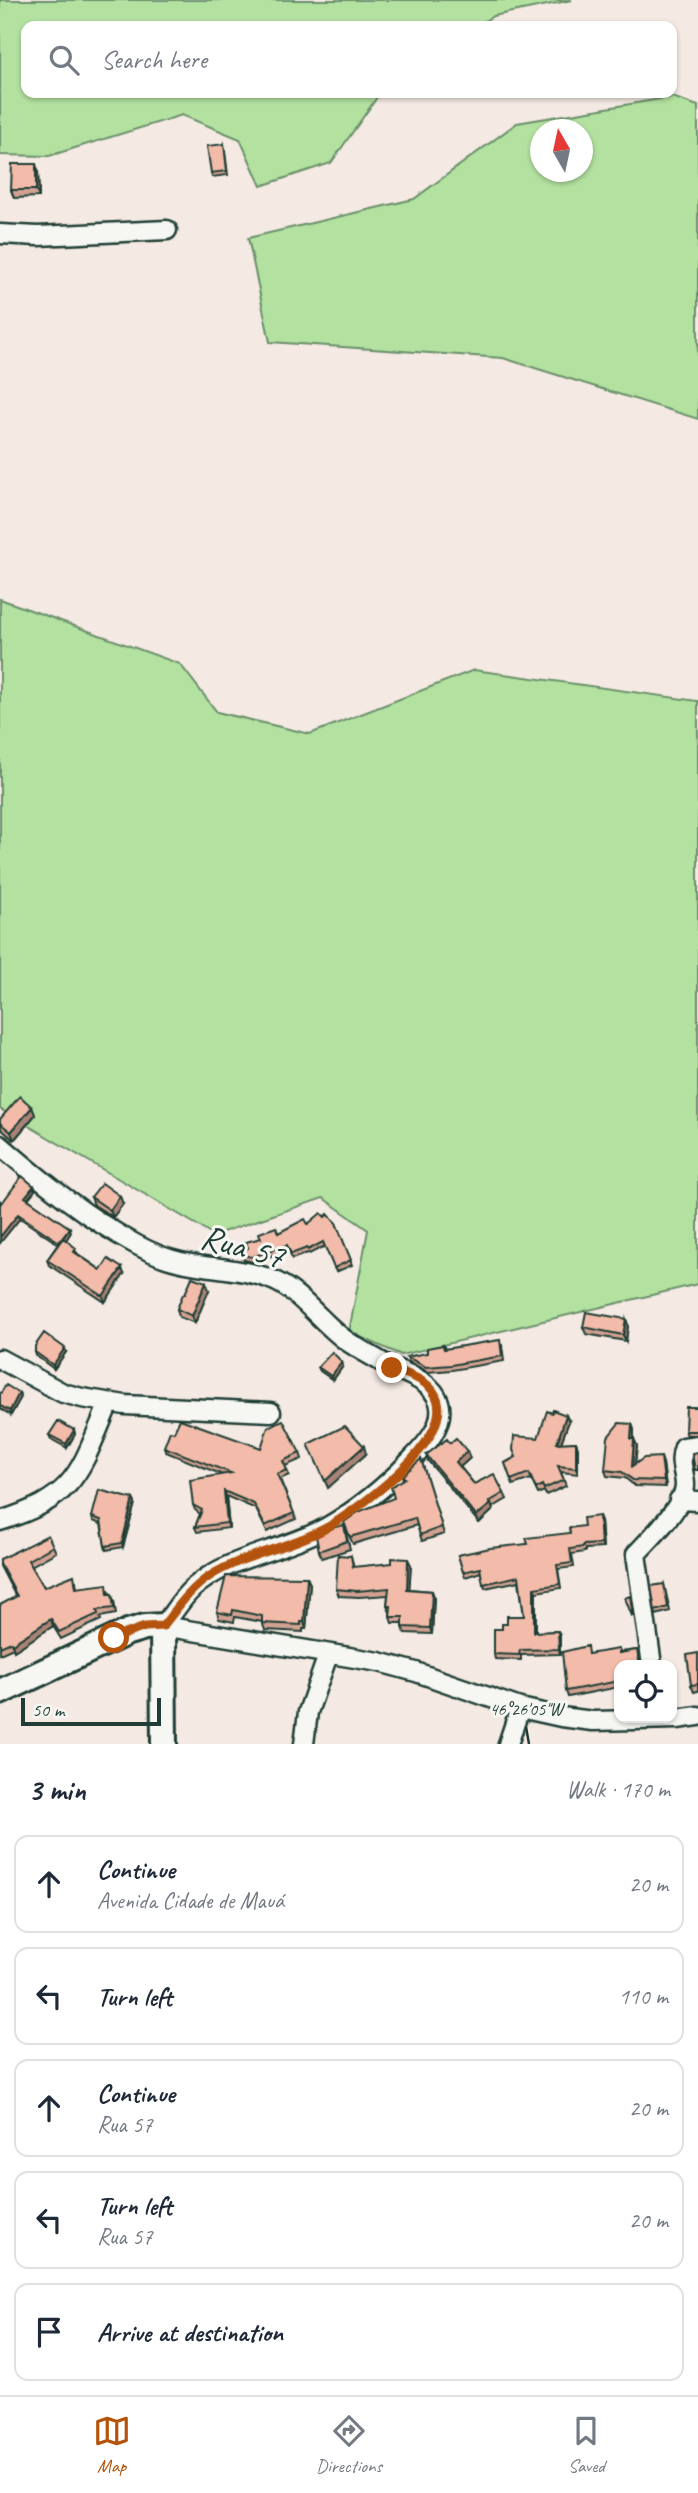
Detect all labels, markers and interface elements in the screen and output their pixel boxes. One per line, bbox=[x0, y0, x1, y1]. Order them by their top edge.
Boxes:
search box bbox=[21, 21, 677, 98]
icon: search bbox=[45, 41, 83, 79]
text: Search here bbox=[101, 43, 207, 76]
north arrow bbox=[530, 119, 593, 182]
street label: Rua 57 bbox=[196, 1214, 292, 1280]
route end bbox=[376, 1352, 407, 1383]
route start bbox=[98, 1622, 129, 1653]
map controls bbox=[614, 1660, 677, 1723]
button: locate bbox=[614, 1660, 677, 1723]
scale bar bbox=[21, 1695, 161, 1727]
text: 50 m bbox=[32, 1698, 64, 1722]
text: 46°26'05"W bbox=[489, 1698, 566, 1720]
text: 3 min bbox=[28, 1771, 85, 1809]
text: Walk · 170 m bbox=[566, 1775, 670, 1804]
text: Continue bbox=[97, 1853, 175, 1886]
icon: ahead bbox=[30, 1865, 68, 1903]
text: 20 m bbox=[629, 1870, 668, 1899]
text: Avenida Cidade de Mauá bbox=[97, 1886, 284, 1915]
icon: left bbox=[30, 1977, 68, 2015]
text: Turn left bbox=[97, 1980, 172, 2013]
text: 110 m bbox=[619, 1982, 668, 2011]
text: Continue bbox=[97, 2077, 175, 2110]
icon: ahead bbox=[30, 2089, 68, 2127]
text: 20 m bbox=[629, 2094, 668, 2123]
text: Rua 57 bbox=[97, 2110, 153, 2139]
text: Turn left bbox=[97, 2189, 172, 2222]
icon: left bbox=[30, 2201, 68, 2239]
text: 20 m bbox=[629, 2206, 668, 2235]
text: Rua 57 bbox=[97, 2222, 153, 2251]
icon: arrive bbox=[30, 2313, 68, 2351]
text: Arrive at destination bbox=[97, 2316, 283, 2349]
tab: Map bbox=[93, 2412, 131, 2478]
tab: Directions bbox=[316, 2412, 382, 2478]
tab: Saved bbox=[567, 2412, 605, 2478]

